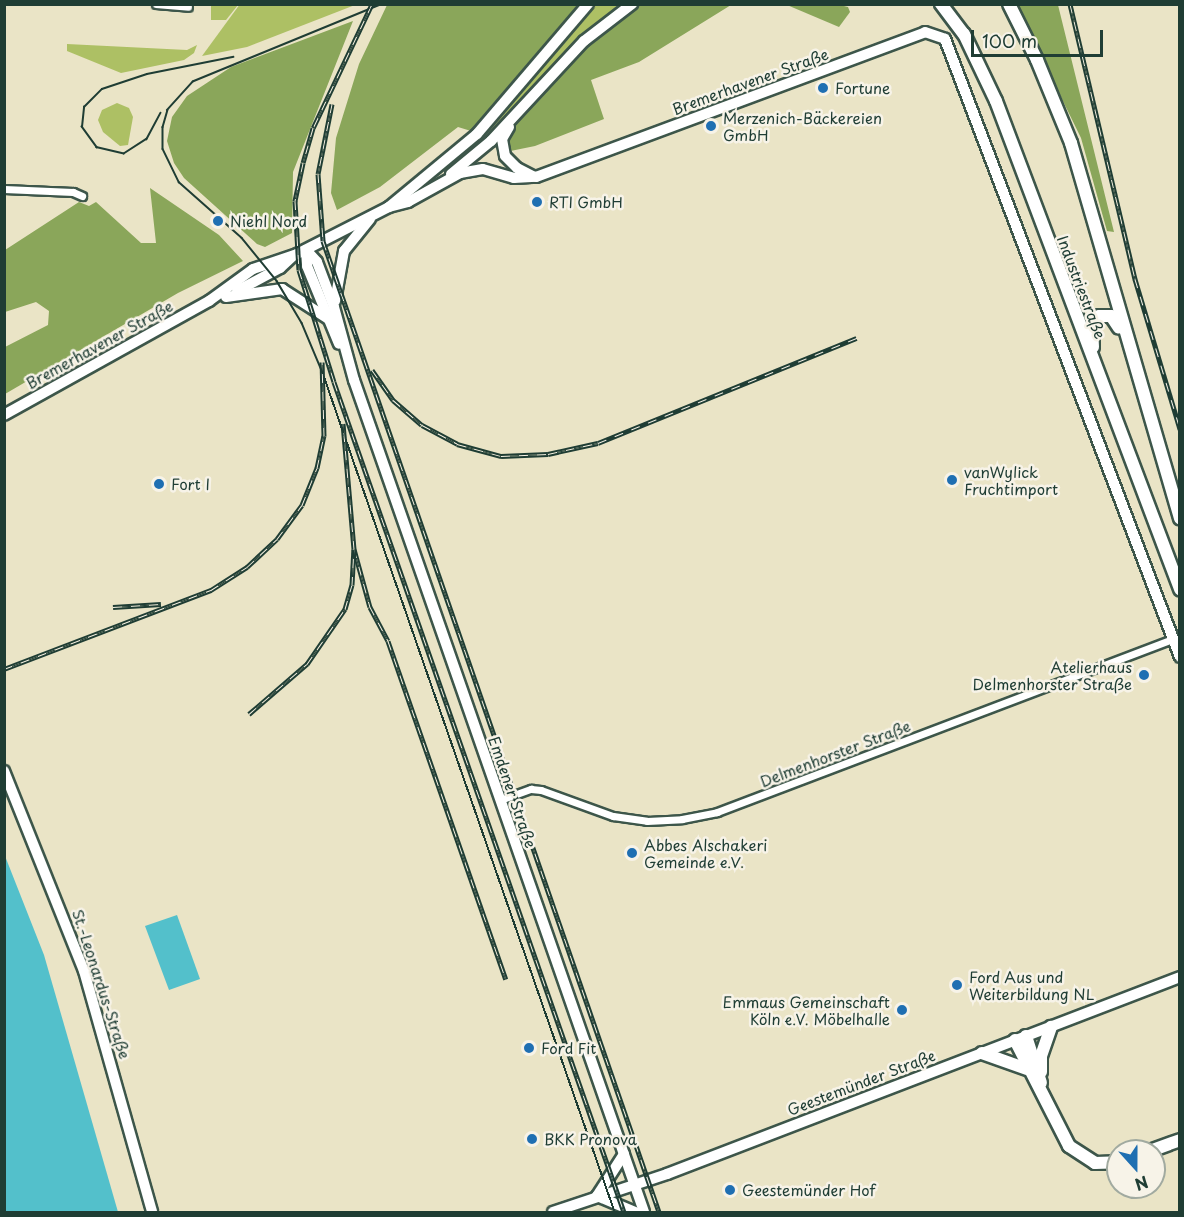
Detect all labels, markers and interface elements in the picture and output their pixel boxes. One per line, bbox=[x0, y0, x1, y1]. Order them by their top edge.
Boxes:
scale bar bbox=[974, 18, 1106, 56]
text: 100 m bbox=[982, 27, 1037, 54]
street label: Bremerhavener Straße bbox=[669, 44, 831, 118]
place label: Fortune bbox=[835, 79, 890, 97]
marker: Fortune bbox=[816, 81, 830, 95]
place label: Merzenich-Bäckereien GmbH bbox=[723, 108, 882, 143]
marker: Merzenich-Bäckereien GmbH bbox=[704, 119, 718, 133]
place label: RTI GmbH bbox=[549, 193, 624, 211]
marker: RTI GmbH bbox=[530, 195, 544, 209]
place label: Niehl Nord bbox=[230, 212, 308, 230]
marker: Niehl Nord bbox=[211, 214, 225, 228]
street label: Industriestraße bbox=[1054, 233, 1110, 341]
street label: Bremerhavener Straße bbox=[22, 296, 176, 392]
place label: vanWylick Fruchtimport bbox=[964, 462, 1058, 497]
marker: vanWylick Fruchtimport bbox=[945, 473, 959, 487]
place label: Fort I bbox=[171, 475, 210, 493]
marker: Fort I bbox=[152, 477, 166, 491]
place label: Atelierhaus Delmenhorster Straße bbox=[972, 657, 1132, 692]
marker: Atelierhaus Delmenhorster Straße bbox=[1137, 668, 1151, 682]
street label: Delmenhorster Straße bbox=[757, 716, 913, 790]
street label: Emdener Straße bbox=[485, 733, 541, 851]
place label: Abbes Alschakeri Gemeinde e.V. bbox=[644, 835, 768, 870]
marker: Abbes Alschakeri Gemeinde e.V. bbox=[625, 846, 639, 860]
street label: St.-Leonardus-Straße bbox=[69, 907, 135, 1061]
place label: Ford Aus und Weiterbildung NL bbox=[969, 967, 1094, 1002]
marker: Ford Aus und Weiterbildung NL bbox=[950, 978, 964, 992]
place label: Emmaus Gemeinschaft Köln e.V. Möbelhalle bbox=[724, 992, 890, 1027]
marker: Emmaus Gemeinschaft Köln e.V. Möbelhalle bbox=[895, 1003, 909, 1017]
place label: Ford Fit bbox=[541, 1039, 597, 1057]
marker: Ford Fit bbox=[522, 1041, 536, 1055]
street label: Geestemünder Straße bbox=[784, 1045, 938, 1119]
place label: BKK Pronova bbox=[544, 1130, 638, 1148]
marker: BKK Pronova bbox=[525, 1132, 539, 1146]
north arrow bbox=[1106, 1139, 1166, 1199]
text: N bbox=[1132, 1170, 1152, 1197]
place label: Geestemünder Hof bbox=[742, 1181, 876, 1199]
marker: Geestemünder Hof bbox=[723, 1183, 737, 1197]

